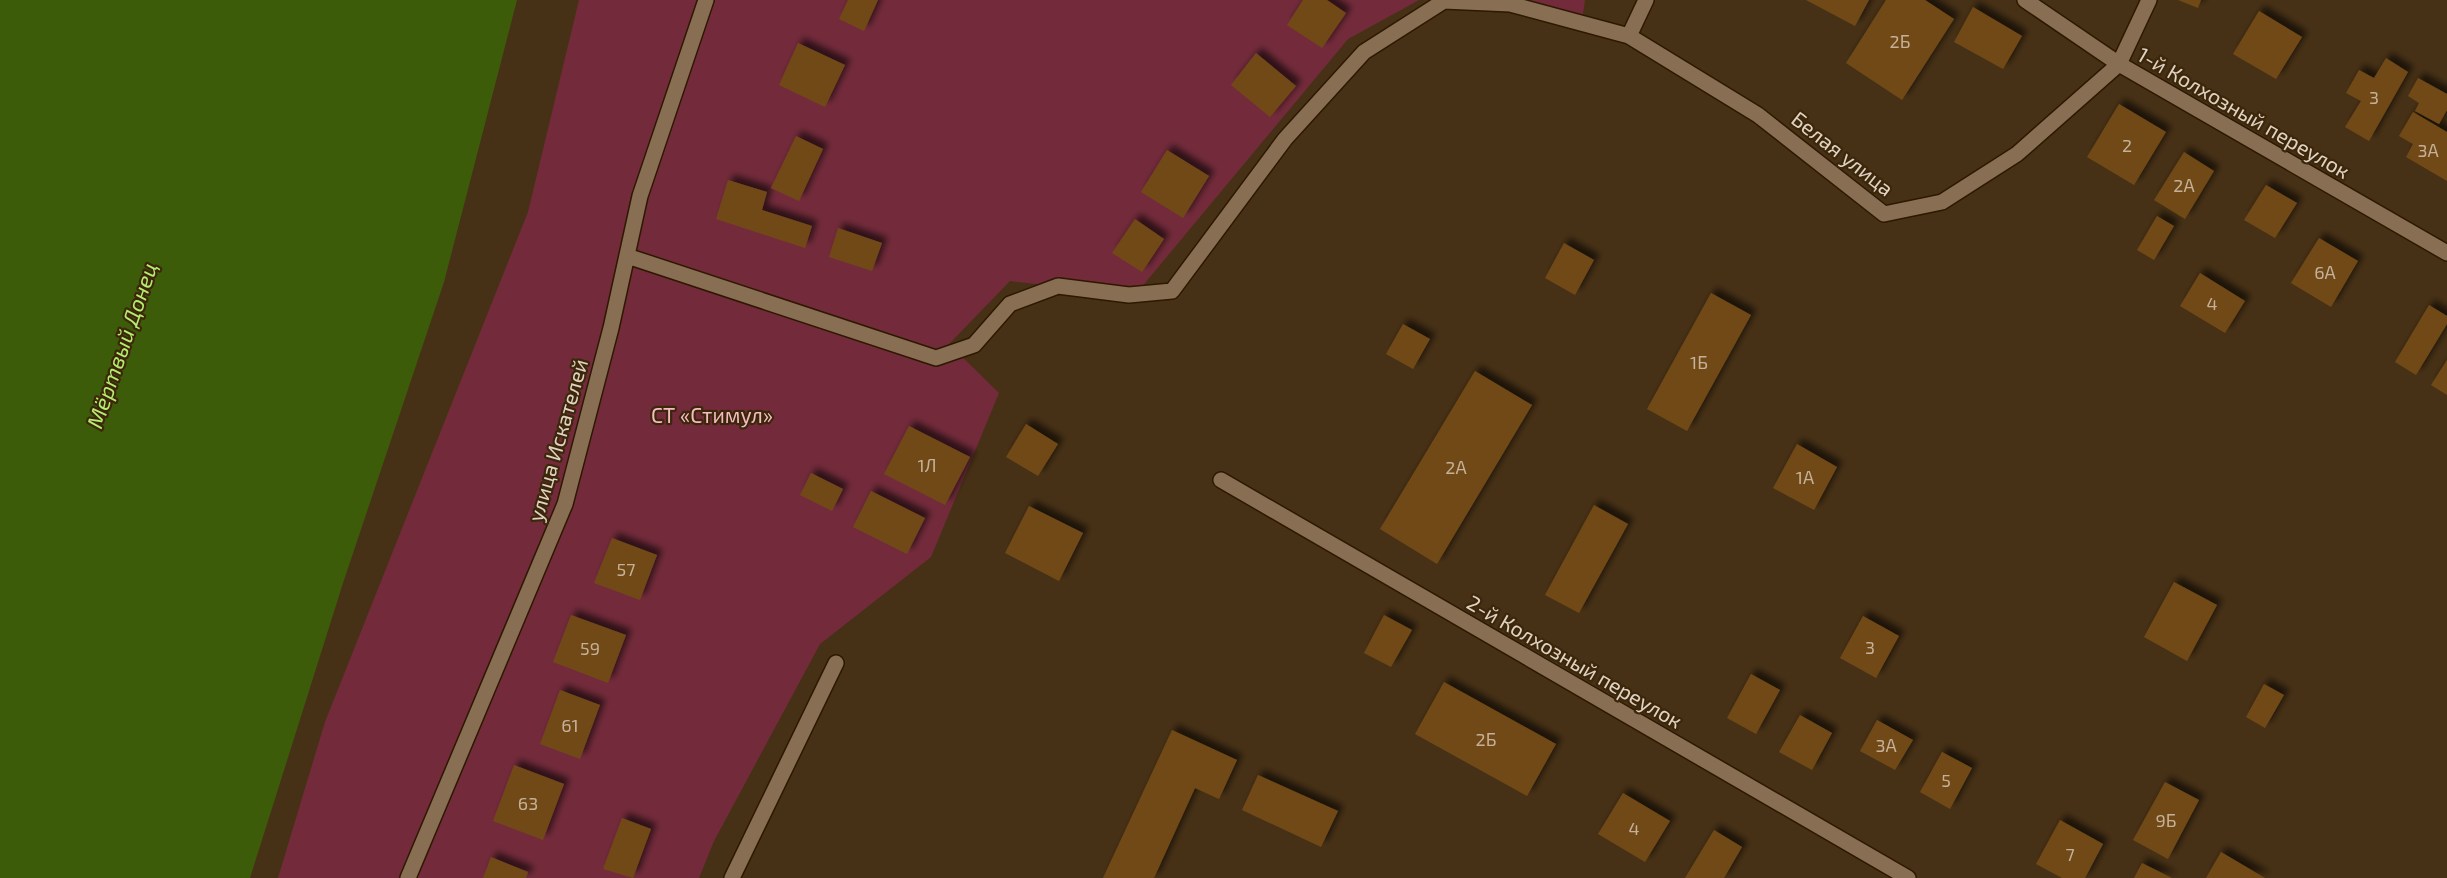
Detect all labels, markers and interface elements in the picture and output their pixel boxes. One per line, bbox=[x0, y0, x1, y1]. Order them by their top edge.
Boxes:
house number: 2Б bbox=[1890, 30, 1910, 52]
street label: 1-й Колхозный переулок bbox=[2133, 41, 2355, 184]
house number: 3 bbox=[2369, 86, 2379, 108]
street label: Белая улица bbox=[1787, 106, 1899, 201]
house number: 2 bbox=[2122, 134, 2132, 156]
house number: 3А bbox=[2417, 139, 2439, 161]
house number: 2А bbox=[2173, 174, 2195, 196]
water label: Мёртвый Донец bbox=[80, 259, 162, 431]
house number: 6А bbox=[2314, 261, 2337, 283]
house number: 4 bbox=[2206, 292, 2218, 314]
house number: 1Б bbox=[1690, 351, 1708, 373]
street label: улица Искателей bbox=[522, 356, 593, 524]
park label: СТ «Стимул» bbox=[651, 402, 773, 428]
house number: 1Л bbox=[918, 454, 936, 476]
house number: 2А bbox=[1445, 456, 1467, 478]
house number: 1А bbox=[1796, 466, 1815, 488]
house number: 57 bbox=[617, 558, 635, 580]
street label: 2-й Колхозный переулок bbox=[1462, 589, 1687, 734]
house number: 3 bbox=[1865, 636, 1875, 658]
house number: 59 bbox=[580, 637, 600, 659]
house number: 61 bbox=[561, 714, 579, 736]
house number: 2Б bbox=[1476, 728, 1496, 750]
house number: 3А bbox=[1875, 734, 1897, 756]
house number: 5 bbox=[1941, 769, 1951, 791]
house number: 63 bbox=[518, 792, 538, 814]
house number: 9Б bbox=[2155, 809, 2177, 831]
house number: 4 bbox=[1628, 817, 1640, 839]
house number: 7 bbox=[2065, 843, 2075, 865]

